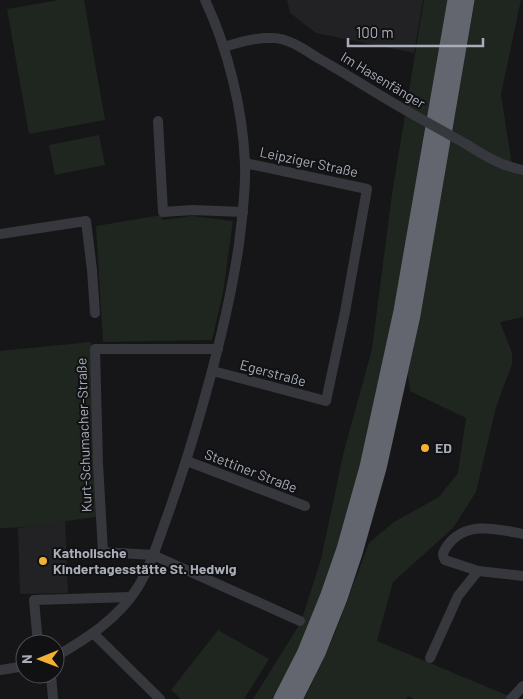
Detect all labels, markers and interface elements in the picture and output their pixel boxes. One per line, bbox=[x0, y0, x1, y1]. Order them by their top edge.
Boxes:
scale bar bbox=[348, 15, 483, 47]
text: 100 m bbox=[356, 23, 394, 41]
street label: Im Hasenfänger bbox=[338, 48, 429, 111]
street label: Leipziger Straße bbox=[258, 143, 360, 180]
street label: Egerstraße bbox=[238, 356, 308, 389]
street label: Kurt-Schumacher-Straße bbox=[72, 358, 95, 513]
place label: ED bbox=[435, 439, 452, 456]
marker: ED bbox=[419, 442, 431, 454]
street label: Stettiner Straße bbox=[203, 445, 300, 496]
place label: Katholische Kindertagesstätte St. Hedwig bbox=[53, 544, 237, 577]
marker: Katholische Kindertagesstätte St. Hedwig bbox=[37, 555, 49, 567]
north arrow bbox=[15, 634, 65, 684]
text: N bbox=[18, 654, 35, 664]

